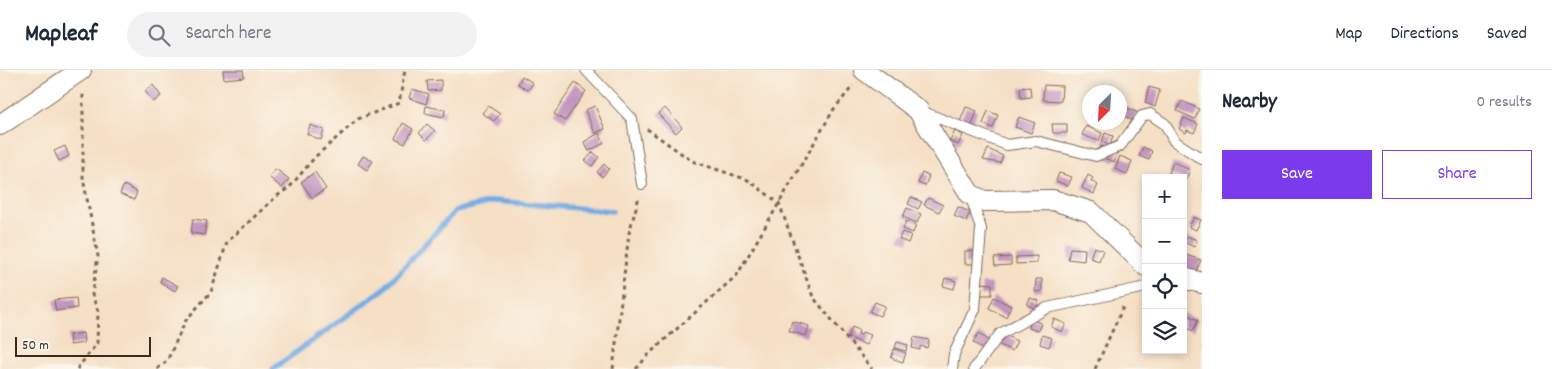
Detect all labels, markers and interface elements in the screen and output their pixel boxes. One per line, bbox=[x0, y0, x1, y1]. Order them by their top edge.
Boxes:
search box bbox=[127, 12, 477, 57]
text: Mapleaf bbox=[25, 18, 97, 52]
icon: search bbox=[145, 21, 173, 49]
text: Search here bbox=[185, 21, 271, 48]
text: Map bbox=[1335, 22, 1362, 47]
text: Directions bbox=[1390, 22, 1459, 47]
text: Saved bbox=[1487, 22, 1527, 47]
north arrow bbox=[1082, 85, 1127, 130]
text: Nearby bbox=[1222, 88, 1277, 118]
text: 0 results bbox=[1477, 91, 1532, 114]
button: Save bbox=[1222, 150, 1372, 199]
button: Share bbox=[1382, 150, 1532, 199]
map controls bbox=[1142, 174, 1187, 354]
button: + bbox=[1142, 174, 1187, 219]
button: − bbox=[1142, 219, 1187, 264]
button: locate bbox=[1142, 264, 1187, 309]
button: layers bbox=[1142, 309, 1187, 354]
scale bar bbox=[15, 334, 151, 357]
text: 50 m bbox=[22, 336, 49, 356]

